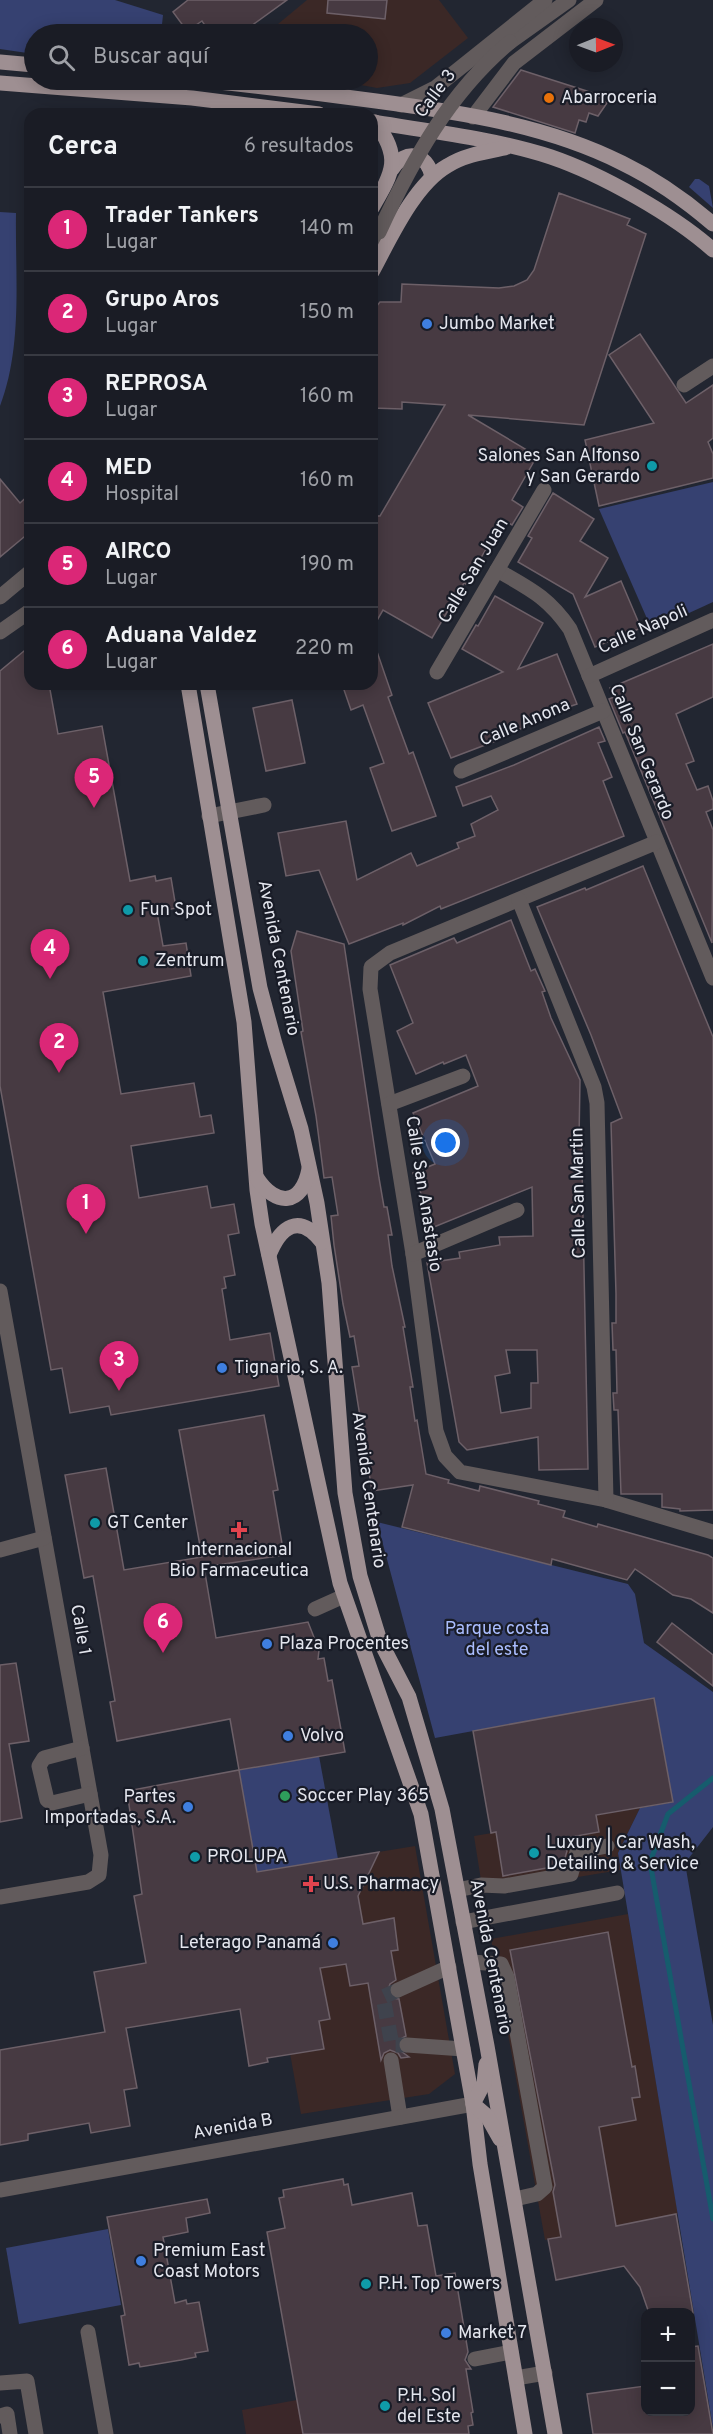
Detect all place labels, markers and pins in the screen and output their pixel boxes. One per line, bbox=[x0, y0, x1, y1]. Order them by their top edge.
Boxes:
place label: Abarroceria bbox=[561, 87, 657, 110]
marker: Abarroceria bbox=[542, 91, 556, 105]
place label: Jumbo Market bbox=[439, 313, 555, 336]
marker: Jumbo Market bbox=[420, 317, 434, 331]
place label: Salones San Alfonso y San Gerardo bbox=[477, 445, 640, 489]
marker: Salones San Alfonso y San Gerardo bbox=[645, 459, 659, 473]
pin: 5 bbox=[74, 758, 113, 808]
place label: Fun Spot bbox=[140, 899, 212, 922]
marker: Fun Spot bbox=[121, 903, 135, 917]
pin: 4 bbox=[31, 930, 70, 979]
place label: Zentrum bbox=[155, 950, 224, 973]
marker: Zentrum bbox=[136, 954, 150, 968]
pin: 2 bbox=[40, 1024, 78, 1073]
pin: 1 bbox=[66, 1184, 106, 1234]
pin: 3 bbox=[100, 1342, 138, 1391]
place label: Tignario, S. A. bbox=[234, 1357, 343, 1380]
marker: Tignario, S. A. bbox=[215, 1361, 229, 1375]
place label: GT Center bbox=[107, 1512, 188, 1535]
marker: GT Center bbox=[88, 1516, 102, 1530]
marker: Internacional Bio Farmaceutica bbox=[232, 1523, 246, 1537]
place label: Internacional Bio Farmaceutica bbox=[169, 1539, 309, 1583]
pin: 6 bbox=[144, 1604, 182, 1653]
place label: Plaza Procentes bbox=[279, 1633, 409, 1656]
marker: Plaza Procentes bbox=[260, 1637, 274, 1651]
place label: Volvo bbox=[300, 1725, 344, 1748]
marker: Volvo bbox=[281, 1729, 295, 1743]
place label: Soccer Play 365 bbox=[297, 1785, 429, 1808]
place label: Partes Importadas, S.A. bbox=[44, 1786, 176, 1830]
marker: Soccer Play 365 bbox=[278, 1789, 292, 1803]
marker: Partes Importadas, S.A. bbox=[181, 1800, 195, 1814]
place label: Luxury | Car Wash, Detailing & Service bbox=[546, 1827, 699, 1876]
place label: PROLUPA bbox=[207, 1846, 287, 1869]
marker: Luxury | Car Wash, Detailing & Service bbox=[527, 1846, 541, 1860]
marker: PROLUPA bbox=[188, 1850, 202, 1864]
place label: U.S. Pharmacy bbox=[323, 1873, 439, 1896]
marker: U.S. Pharmacy bbox=[304, 1877, 318, 1891]
place label: Leterago Panamá bbox=[179, 1932, 321, 1955]
marker: Leterago Panamá bbox=[326, 1936, 340, 1950]
place label: Premium East Coast Motors bbox=[153, 2240, 266, 2284]
marker: Premium East Coast Motors bbox=[134, 2254, 148, 2268]
place label: P.H. Top Towers bbox=[378, 2273, 500, 2296]
marker: P.H. Top Towers bbox=[359, 2277, 373, 2291]
place label: Market 7 bbox=[458, 2322, 527, 2345]
marker: Market 7 bbox=[439, 2326, 453, 2340]
place label: P.H. Sol del Este bbox=[397, 2385, 461, 2429]
marker: P.H. Sol del Este bbox=[378, 2399, 392, 2413]

